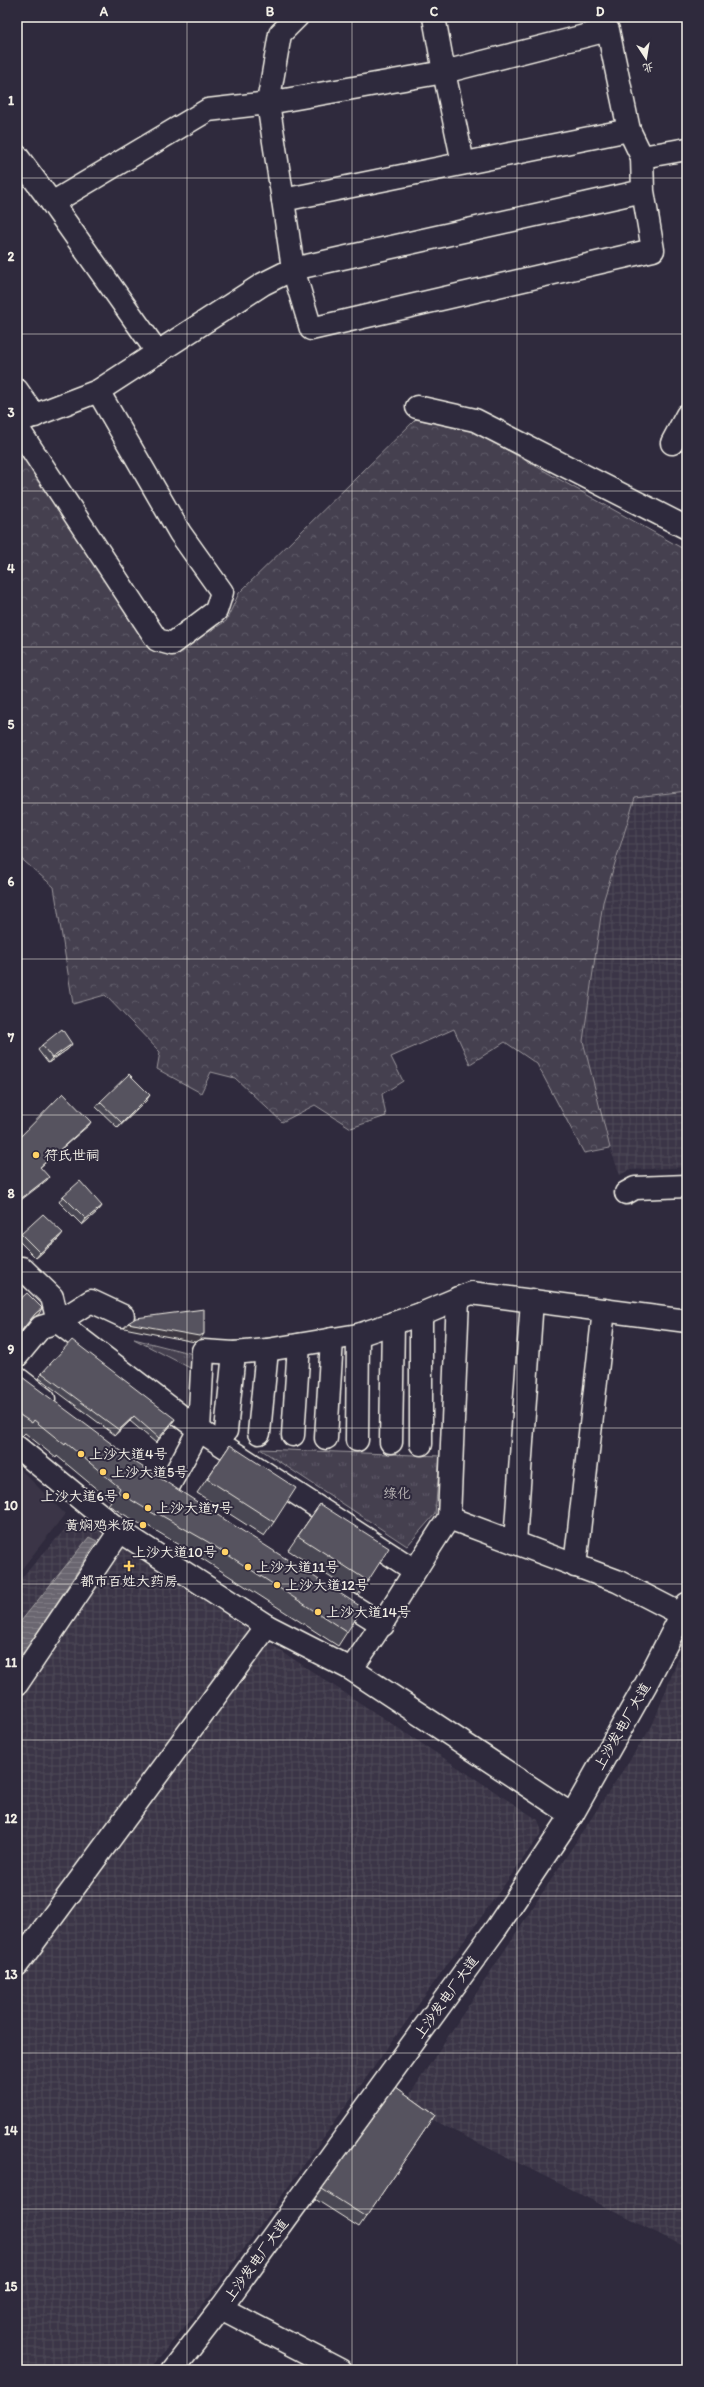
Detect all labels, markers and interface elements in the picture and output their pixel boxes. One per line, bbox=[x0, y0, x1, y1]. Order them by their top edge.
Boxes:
text: A bbox=[99, 4, 109, 19]
text: B bbox=[266, 4, 275, 19]
text: C bbox=[430, 4, 439, 19]
text: D bbox=[596, 4, 605, 19]
north arrow bbox=[626, 38, 666, 78]
text: 北 bbox=[641, 60, 655, 75]
text: 1 bbox=[8, 93, 14, 108]
text: 2 bbox=[8, 249, 15, 264]
text: 3 bbox=[7, 405, 15, 420]
text: 4 bbox=[7, 561, 15, 576]
text: 5 bbox=[8, 717, 15, 732]
text: 6 bbox=[8, 874, 15, 889]
text: 7 bbox=[7, 1030, 15, 1045]
place label: 符氏世祠 bbox=[44, 1147, 100, 1164]
marker: 符氏世祠 bbox=[31, 1150, 41, 1160]
text: 8 bbox=[7, 1186, 15, 1201]
text: 9 bbox=[8, 1342, 15, 1357]
place label: 上沙大道4号 bbox=[89, 1446, 167, 1463]
marker: 上沙大道4号 bbox=[76, 1449, 86, 1459]
place label: 上沙大道5号 bbox=[111, 1464, 188, 1481]
marker: 上沙大道5号 bbox=[98, 1467, 108, 1477]
park label: 绿化 bbox=[383, 1485, 411, 1502]
place label: 上沙大道6号 bbox=[41, 1488, 118, 1505]
marker: 上沙大道6号 bbox=[121, 1491, 131, 1501]
text: 10 bbox=[4, 1498, 18, 1513]
place label: 上沙大道7号 bbox=[156, 1500, 233, 1517]
marker: 上沙大道7号 bbox=[143, 1503, 153, 1513]
place label: 黄焖鸡米饭 bbox=[65, 1517, 135, 1534]
marker: 黄焖鸡米饭 bbox=[138, 1520, 148, 1530]
place label: 上沙大道10号 bbox=[132, 1544, 217, 1561]
marker: 上沙大道10号 bbox=[220, 1547, 230, 1557]
place label: 上沙大道11号 bbox=[256, 1559, 339, 1576]
marker: 都市百姓大药房 bbox=[124, 1561, 134, 1571]
marker: 上沙大道11号 bbox=[243, 1562, 253, 1572]
place label: 都市百姓大药房 bbox=[80, 1573, 178, 1590]
place label: 上沙大道12号 bbox=[285, 1577, 369, 1594]
marker: 上沙大道12号 bbox=[272, 1580, 282, 1590]
place label: 上沙大道14号 bbox=[326, 1604, 411, 1621]
marker: 上沙大道14号 bbox=[313, 1607, 323, 1617]
text: 11 bbox=[5, 1655, 17, 1670]
street label: 上沙发电厂大道 bbox=[591, 1680, 654, 1773]
text: 12 bbox=[5, 1811, 18, 1826]
street label: 上沙发电厂大道 bbox=[411, 1953, 482, 2042]
text: 13 bbox=[4, 1967, 18, 1982]
text: 14 bbox=[4, 2123, 18, 2138]
street label: 上沙发电厂大道 bbox=[221, 2216, 292, 2305]
text: 15 bbox=[5, 2279, 18, 2294]

